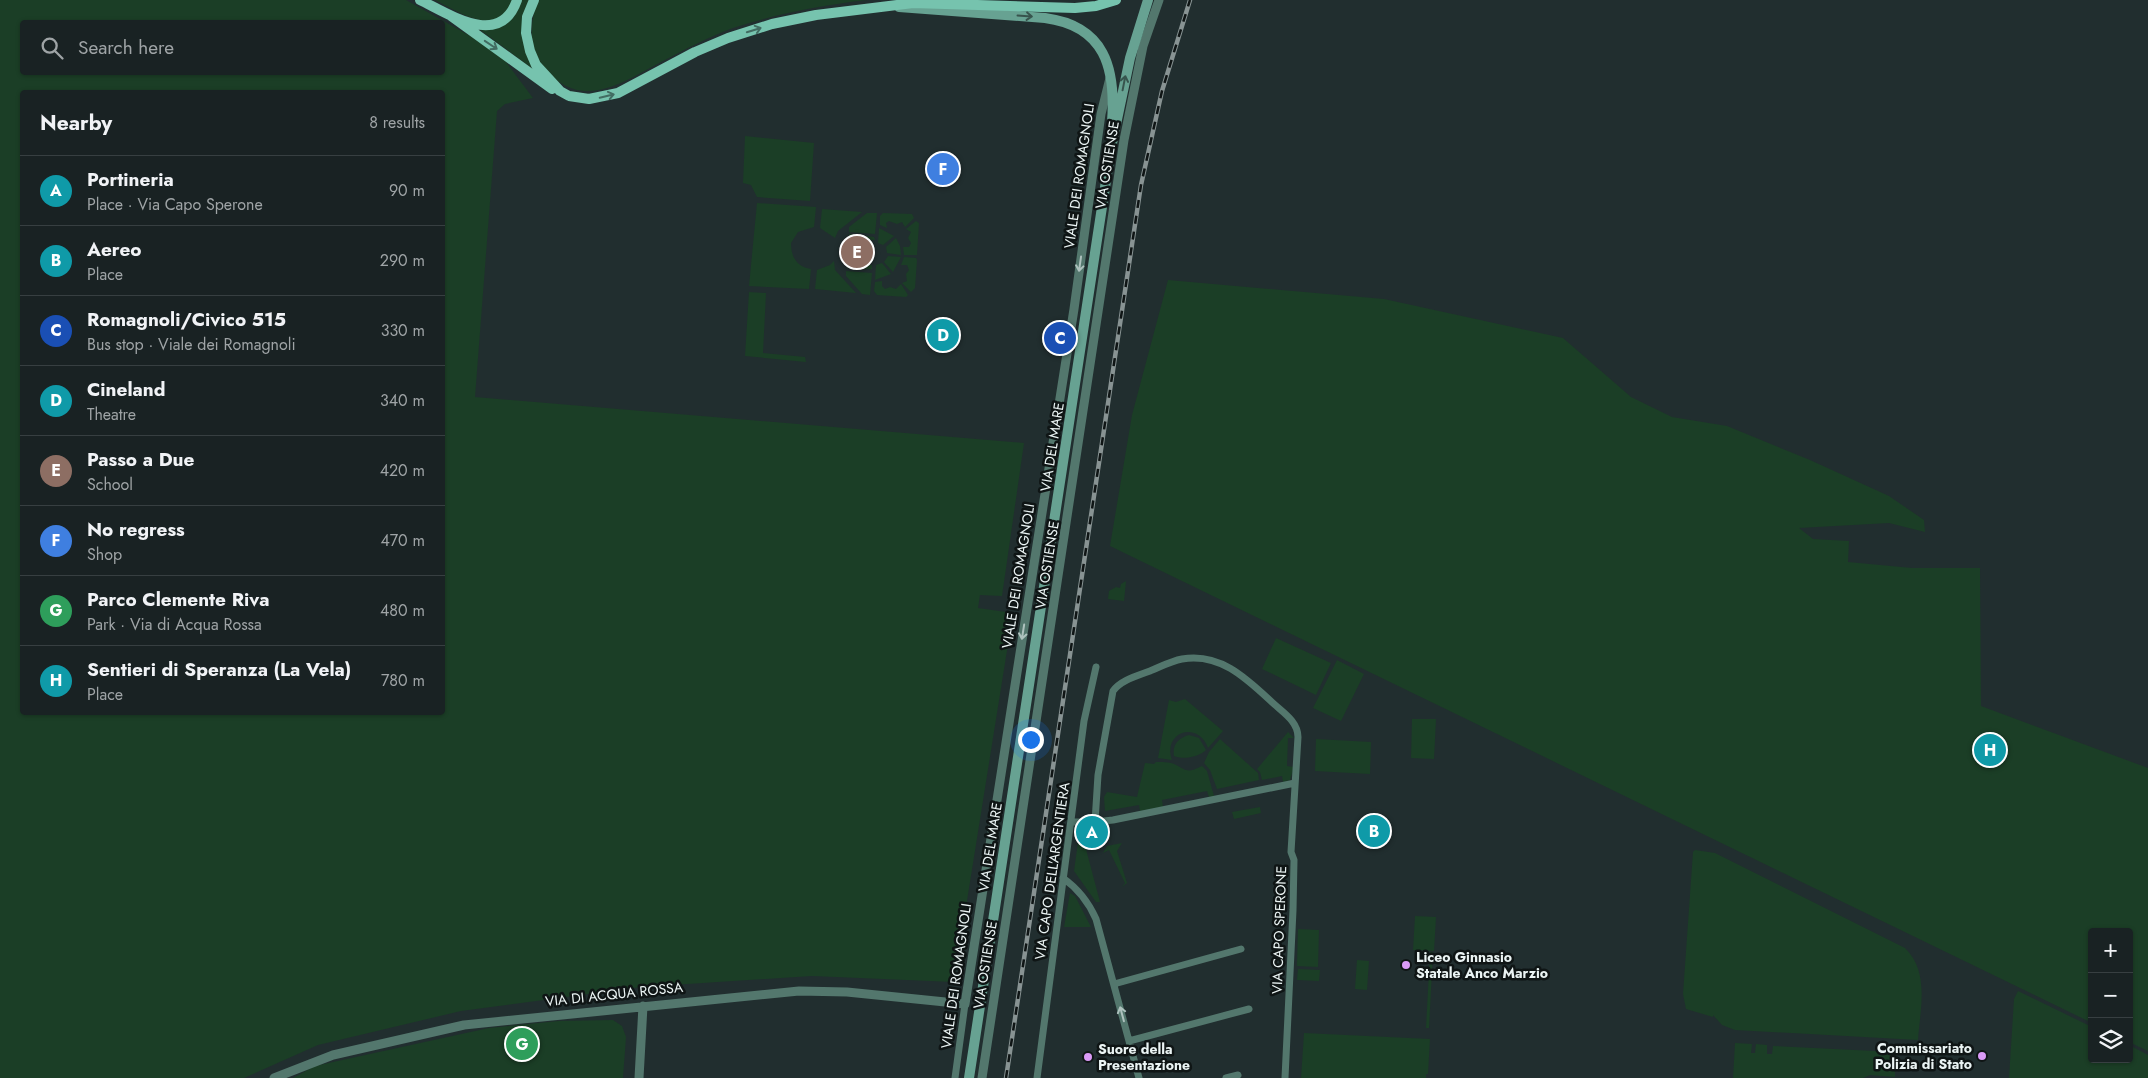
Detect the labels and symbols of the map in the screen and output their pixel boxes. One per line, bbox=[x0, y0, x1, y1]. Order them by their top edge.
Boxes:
one-way arrow bbox=[1017, 12, 1033, 21]
one-way arrow bbox=[746, 24, 762, 34]
one-way arrow bbox=[484, 40, 498, 50]
one-way arrow bbox=[1120, 75, 1130, 91]
one-way arrow bbox=[598, 91, 614, 101]
street label: VIALE DEI ROMAGNOLI bbox=[1059, 102, 1099, 250]
street label: VIA OSTIENSE bbox=[1090, 120, 1124, 210]
pin: F bbox=[927, 150, 959, 188]
pin: E bbox=[841, 233, 873, 271]
one-way arrow bbox=[1075, 256, 1085, 272]
pin: D bbox=[927, 316, 959, 354]
pin: C bbox=[1044, 319, 1076, 357]
street label: VIA DEL MARE bbox=[1035, 401, 1069, 493]
street label: VIALE DEI ROMAGNOLI bbox=[997, 502, 1039, 650]
street label: VIA OSTIENSE bbox=[1030, 520, 1064, 610]
one-way arrow bbox=[1018, 624, 1028, 640]
your location bbox=[1018, 727, 1044, 753]
pin: H bbox=[1974, 731, 2006, 769]
street label: VIA CAPO DELL'ARGENTIERA bbox=[1030, 780, 1074, 961]
street label: VIA DEL MARE bbox=[973, 801, 1007, 893]
pin: B bbox=[1358, 812, 1390, 850]
pin: A bbox=[1076, 813, 1108, 851]
street label: VIA CAPO SPERONE bbox=[1267, 866, 1291, 994]
street label: VIALE DEI ROMAGNOLI bbox=[936, 902, 976, 1050]
street label: VIA OSTIENSE bbox=[968, 920, 1002, 1010]
place label: Liceo Ginnasio Statale Anco Marzio bbox=[1416, 947, 1548, 983]
marker: Liceo Ginnasio Statale Anco Marzio bbox=[1400, 959, 1412, 971]
street label: VIA DI ACQUA ROSSA bbox=[544, 977, 685, 1011]
one-way arrow bbox=[1117, 1006, 1126, 1022]
pin: G bbox=[506, 1025, 538, 1063]
place label: Commissariato Polizia di Stato bbox=[1875, 1038, 1972, 1074]
place label: Suore della Presentazione bbox=[1098, 1039, 1190, 1075]
marker: Commissariato Polizia di Stato bbox=[1976, 1050, 1988, 1062]
marker: Suore della Presentazione bbox=[1082, 1051, 1094, 1063]

